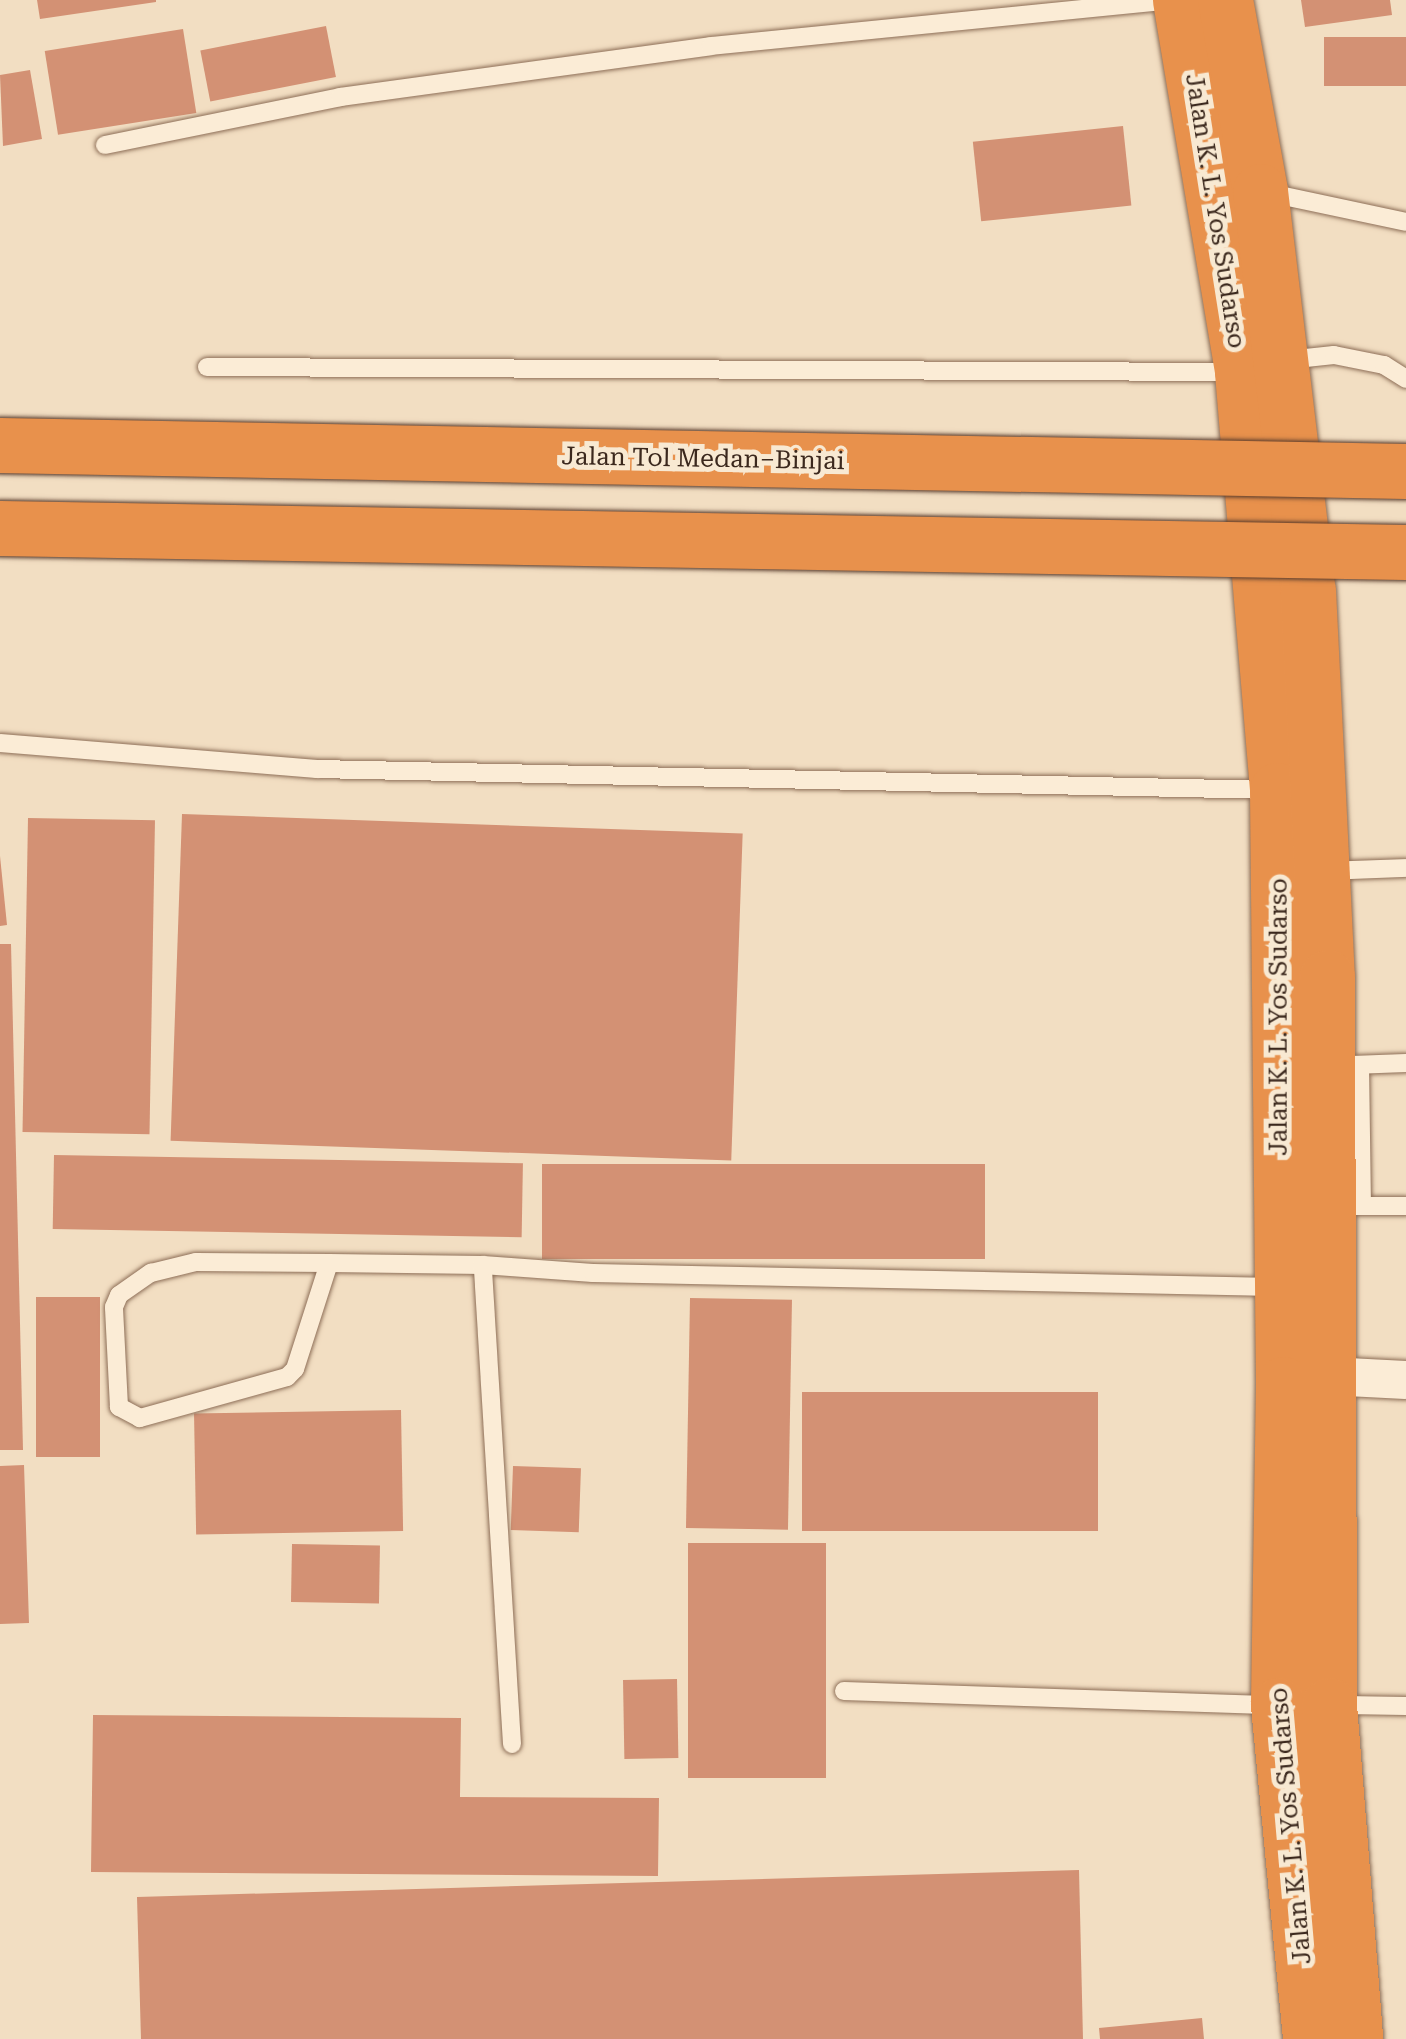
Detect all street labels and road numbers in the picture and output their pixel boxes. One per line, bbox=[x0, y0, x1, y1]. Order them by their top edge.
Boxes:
street label: Jalan K. L. Yos Sudarso bbox=[1178, 72, 1252, 350]
street label: Jalan Tol Medan–Binjai bbox=[561, 442, 845, 476]
street label: Jalan K. L. Yos Sudarso bbox=[1264, 878, 1294, 1156]
street label: Jalan K. L. Yos Sudarso bbox=[1264, 1686, 1318, 1966]

